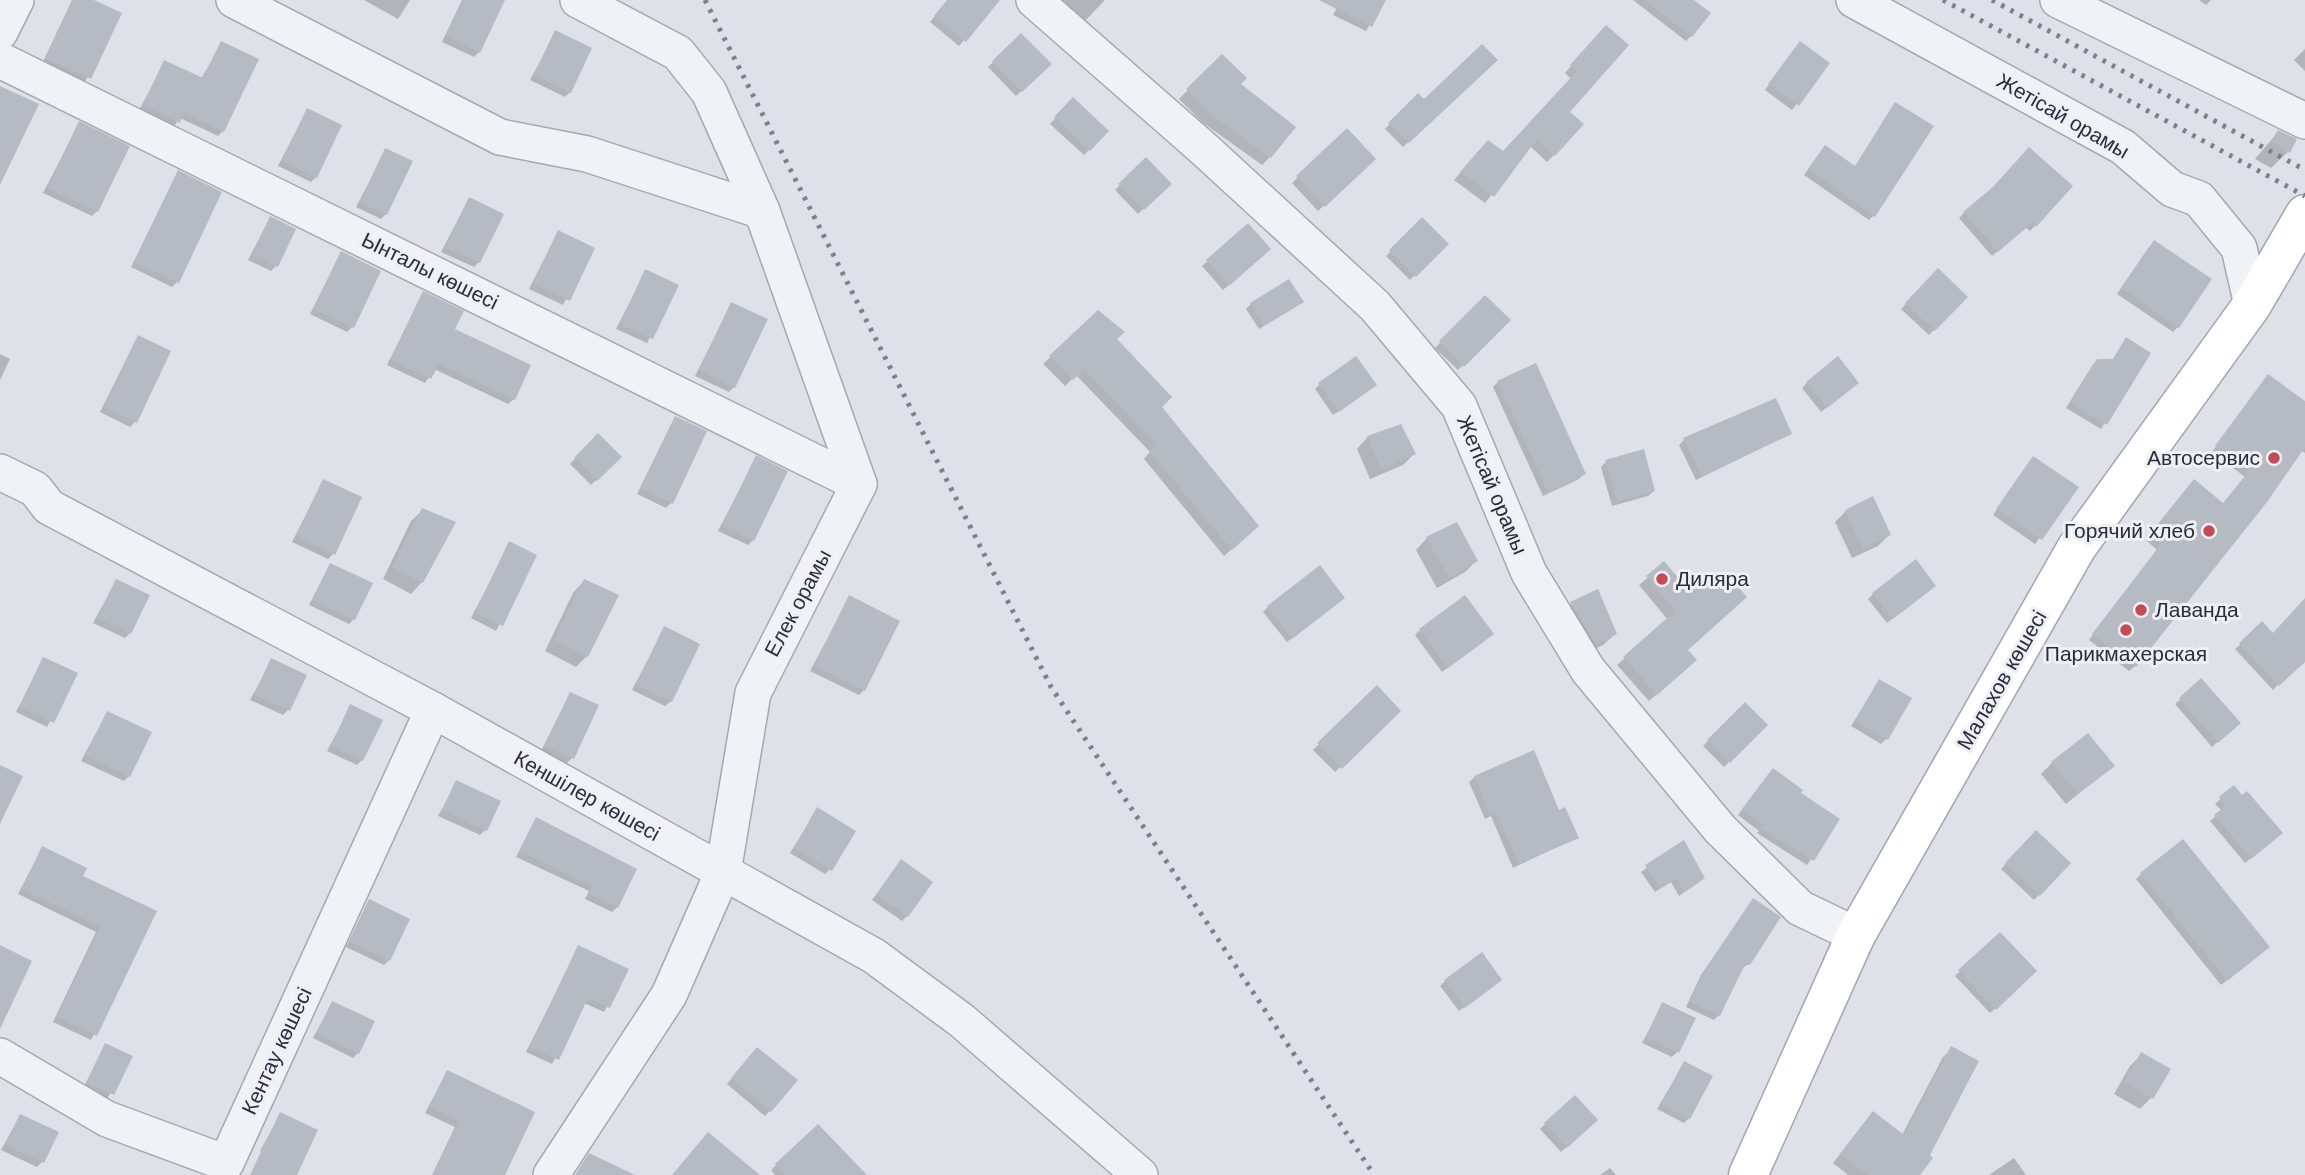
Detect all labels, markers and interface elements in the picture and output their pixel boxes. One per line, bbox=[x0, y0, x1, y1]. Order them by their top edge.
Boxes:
street label: Жетісай орамы bbox=[1993, 68, 2133, 163]
street label: Ынталы көшесі bbox=[358, 228, 502, 314]
street label: Жетісай орамы bbox=[1453, 412, 1532, 558]
place label: Автосервис bbox=[2147, 446, 2260, 469]
marker: Автосервис bbox=[2266, 450, 2282, 466]
place label: Горячий хлеб bbox=[2064, 519, 2195, 542]
marker: Горячий хлеб bbox=[2201, 523, 2217, 539]
street label: Елек орамы bbox=[760, 545, 835, 660]
place label: Диляра bbox=[1676, 567, 1749, 590]
marker: Диляра bbox=[1654, 571, 1670, 587]
place label: Лаванда bbox=[2155, 598, 2239, 621]
marker: Лаванда bbox=[2133, 602, 2149, 618]
street label: Малахов көшесі bbox=[1952, 606, 2051, 753]
marker: Парикмахерская bbox=[2118, 622, 2134, 638]
place label: Парикмахерская bbox=[2045, 642, 2207, 665]
street label: Кеншілер көшесі bbox=[510, 746, 664, 845]
street label: Кентау көшесі bbox=[237, 984, 316, 1118]

